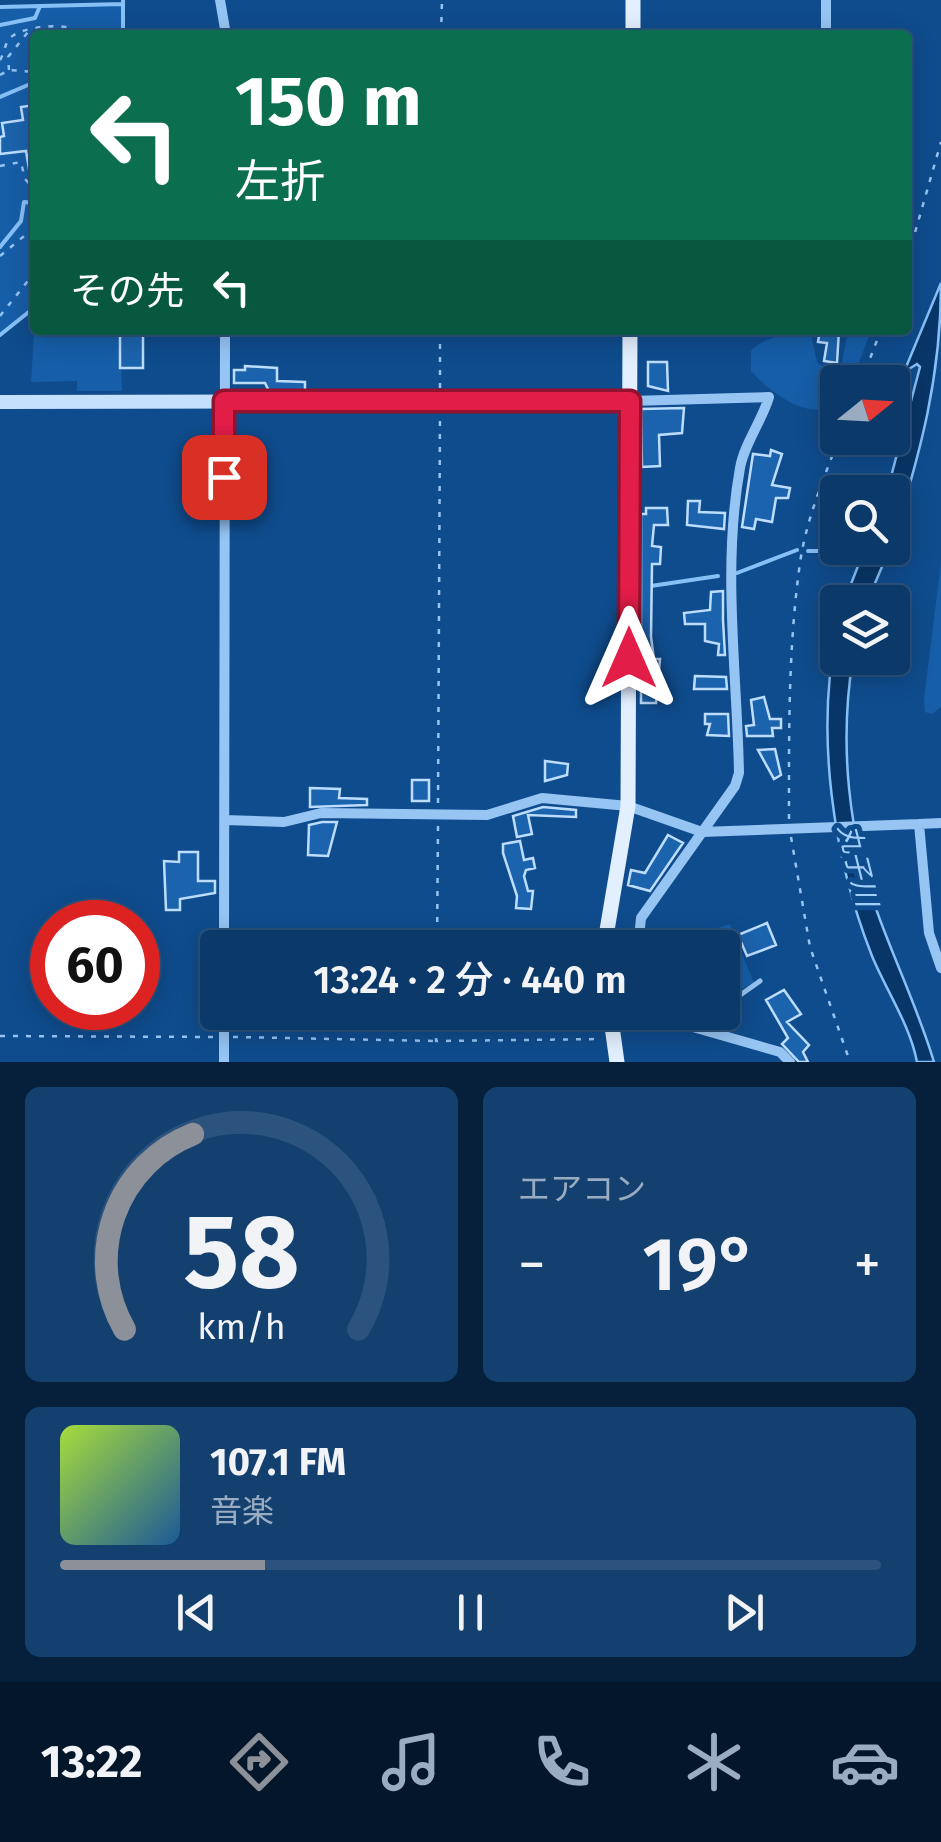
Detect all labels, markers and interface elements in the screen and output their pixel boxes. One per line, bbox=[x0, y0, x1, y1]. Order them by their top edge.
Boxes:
text: 150 m bbox=[235, 60, 422, 144]
icon: left bbox=[70, 70, 200, 200]
text: 左折 bbox=[235, 155, 325, 209]
icon: left bbox=[204, 260, 259, 315]
text: その先 bbox=[70, 268, 184, 314]
north arrow bbox=[820, 365, 910, 455]
map controls bbox=[820, 365, 910, 675]
pin bbox=[182, 435, 267, 520]
icon: arrive bbox=[197, 450, 252, 505]
button: search bbox=[820, 475, 910, 565]
button: layers bbox=[820, 585, 910, 675]
position arrow bbox=[577, 606, 681, 710]
water label: 丸子川 bbox=[831, 820, 884, 913]
speed limit sign: 60 bbox=[30, 900, 160, 1030]
text: 13:24 · 2 分 · 440 m bbox=[313, 957, 627, 1003]
text: エアコン bbox=[518, 1170, 646, 1208]
text: 58 bbox=[183, 1190, 300, 1315]
text: 19° bbox=[642, 1220, 757, 1310]
text: − bbox=[518, 1232, 546, 1298]
text: + bbox=[854, 1232, 881, 1298]
text: km/h bbox=[197, 1306, 286, 1348]
text: 107.1 FM bbox=[210, 1439, 346, 1485]
text: 音楽 bbox=[210, 1492, 274, 1530]
icon: previous bbox=[169, 1585, 224, 1640]
icon: pause bbox=[443, 1585, 498, 1640]
icon: next bbox=[717, 1585, 772, 1640]
icon: directions bbox=[224, 1727, 294, 1797]
icon: music bbox=[376, 1727, 446, 1797]
icon: phone bbox=[527, 1727, 597, 1797]
icon: climate bbox=[679, 1727, 749, 1797]
icon: car bbox=[830, 1727, 900, 1797]
text: 13:22 bbox=[41, 1735, 142, 1789]

